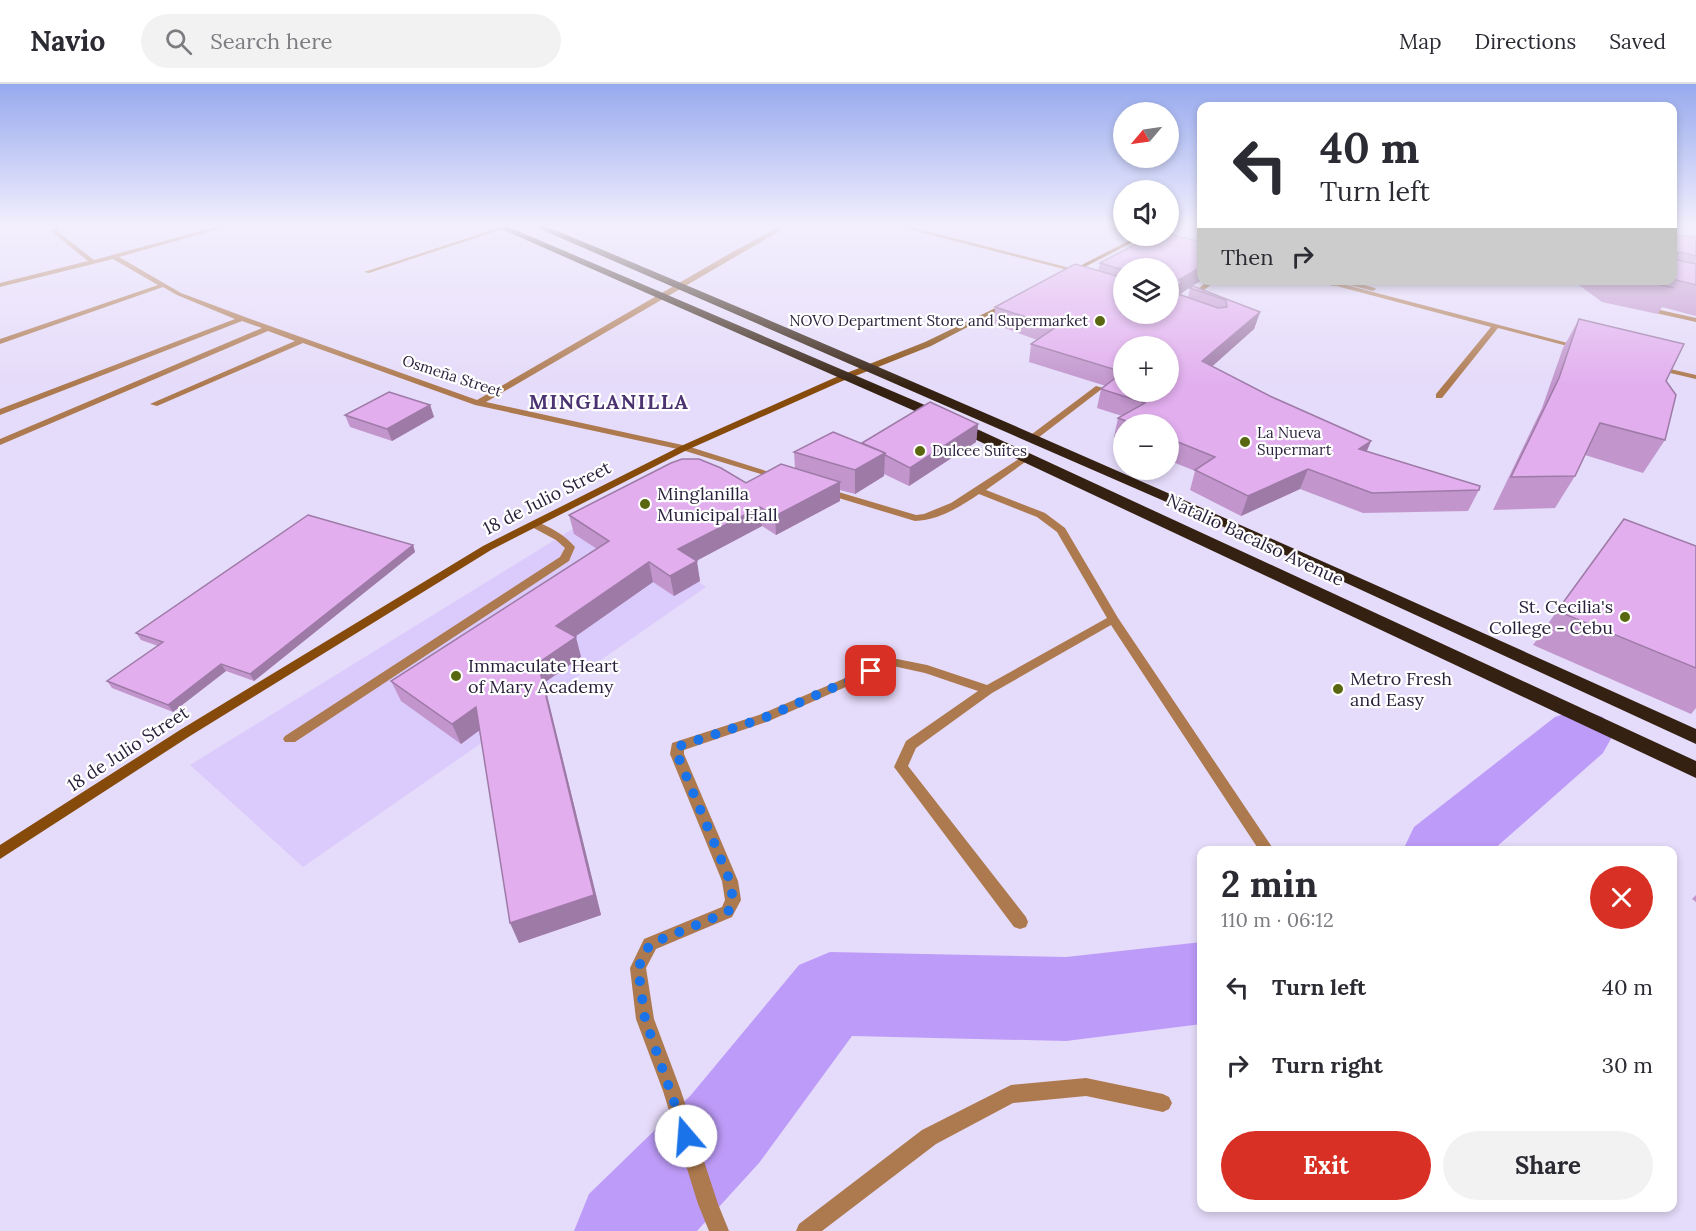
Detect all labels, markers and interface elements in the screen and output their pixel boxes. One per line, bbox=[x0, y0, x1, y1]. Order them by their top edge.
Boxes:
search box bbox=[141, 14, 561, 68]
text: Navio bbox=[30, 23, 105, 59]
icon: search bbox=[162, 25, 195, 58]
text: Search here bbox=[210, 27, 332, 55]
text: Map bbox=[1399, 28, 1442, 55]
text: Directions bbox=[1475, 28, 1576, 55]
text: Saved bbox=[1609, 28, 1666, 55]
north arrow bbox=[1113, 102, 1179, 168]
map controls bbox=[1113, 102, 1179, 480]
text: 40 m bbox=[1320, 121, 1419, 175]
icon: left bbox=[1221, 126, 1299, 204]
text: Turn left bbox=[1320, 174, 1430, 208]
button: sound bbox=[1113, 180, 1179, 246]
icon: right bbox=[1286, 240, 1319, 273]
text: Then bbox=[1221, 243, 1274, 271]
button: layers bbox=[1113, 258, 1179, 324]
place label: NOVO Department Store and Supermarket bbox=[789, 311, 1088, 330]
marker: NOVO Department Store and Supermarket bbox=[1093, 314, 1107, 328]
button: + bbox=[1113, 336, 1179, 402]
street label: Osmeña Street bbox=[400, 350, 505, 401]
district label: MINGLANILLA bbox=[529, 389, 689, 414]
button: − bbox=[1113, 414, 1179, 480]
place label: La Nueva Supermart bbox=[1257, 423, 1332, 459]
marker: La Nueva Supermart bbox=[1238, 435, 1252, 449]
place label: Dulcee Suites bbox=[932, 441, 1027, 460]
marker: Dulcee Suites bbox=[913, 444, 927, 458]
street label: 18 de Julio Street bbox=[479, 455, 615, 540]
place label: Minglanilla Municipal Hall bbox=[657, 482, 778, 526]
street label: Natalio Bacalso Avenue bbox=[1163, 488, 1348, 591]
marker: Minglanilla Municipal Hall bbox=[638, 497, 652, 511]
place label: St. Cecilia's College - Cebu bbox=[1489, 595, 1613, 639]
marker: St. Cecilia's College - Cebu bbox=[1618, 610, 1632, 624]
pin bbox=[845, 645, 896, 696]
place label: Immaculate Heart of Mary Academy bbox=[468, 654, 619, 698]
icon: arrive bbox=[854, 654, 887, 687]
place label: Metro Fresh and Easy bbox=[1350, 667, 1452, 711]
marker: Immaculate Heart of Mary Academy bbox=[449, 669, 463, 683]
marker: Metro Fresh and Easy bbox=[1331, 682, 1345, 696]
street label: 18 de Julio Street bbox=[63, 701, 193, 796]
text: 2 min bbox=[1221, 861, 1318, 907]
button: close bbox=[1590, 866, 1653, 929]
text: 110 m · 06:12 bbox=[1221, 907, 1334, 932]
icon: left bbox=[1221, 971, 1254, 1004]
text: Turn left bbox=[1272, 973, 1366, 1001]
text: 40 m bbox=[1602, 973, 1653, 1001]
icon: right bbox=[1221, 1049, 1254, 1082]
text: Turn right bbox=[1272, 1051, 1383, 1079]
text: 30 m bbox=[1602, 1051, 1653, 1079]
position arrow bbox=[654, 1104, 718, 1168]
button: Exit bbox=[1221, 1131, 1431, 1200]
button: Share bbox=[1443, 1131, 1653, 1200]

